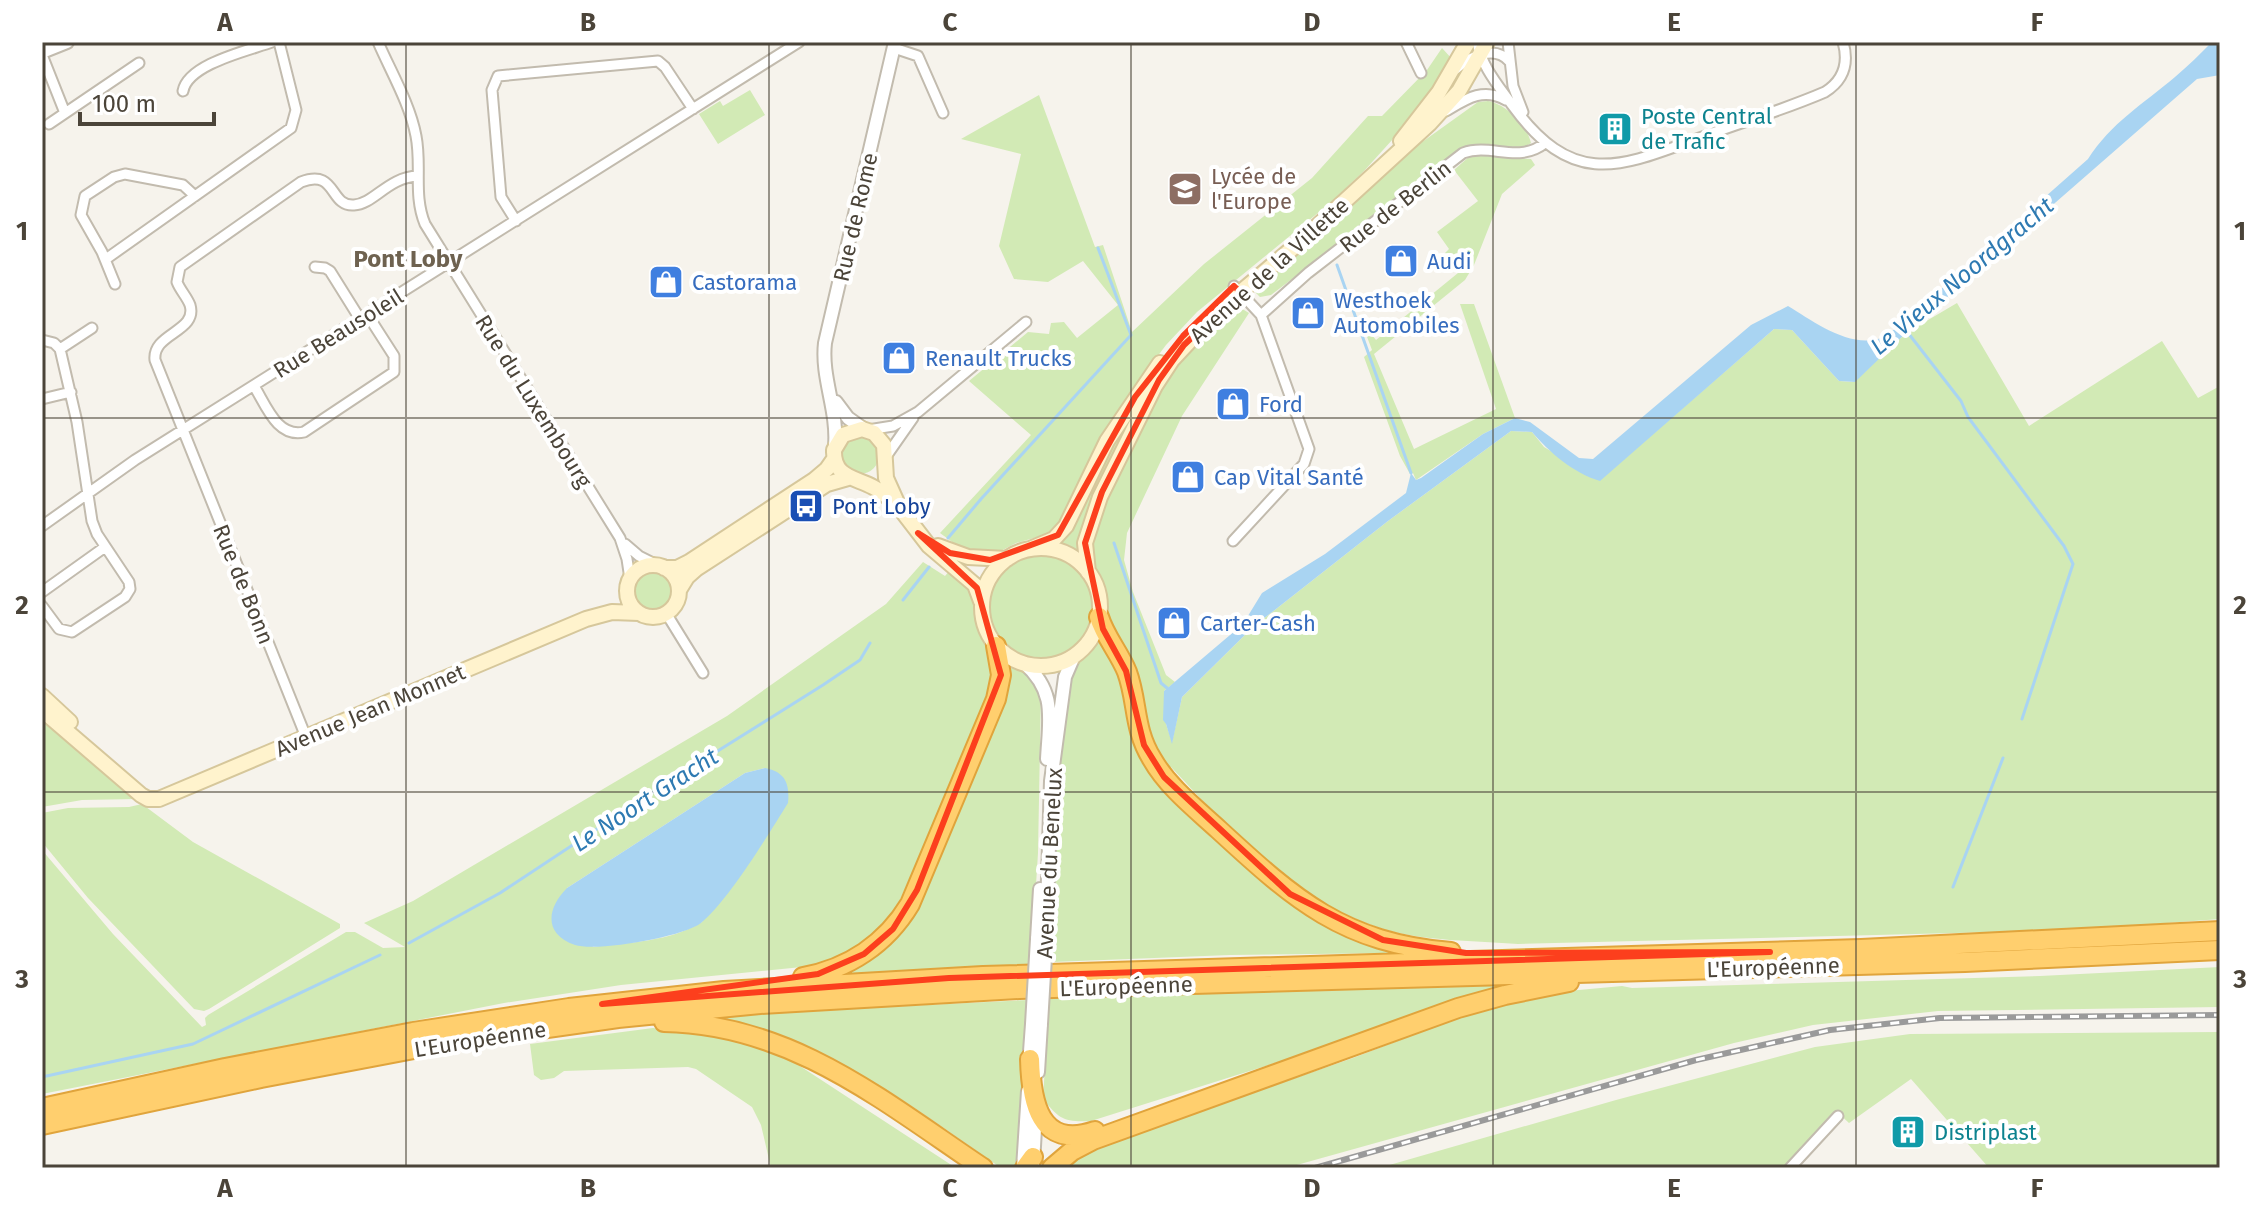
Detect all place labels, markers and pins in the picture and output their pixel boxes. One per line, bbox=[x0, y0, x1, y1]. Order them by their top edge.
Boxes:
place label: Poste Central de Trafic bbox=[1641, 103, 1772, 155]
building icon: Poste Central de Trafic bbox=[1596, 110, 1634, 148]
place label: Lycée de l'Europe bbox=[1211, 163, 1296, 215]
school or university icon: Lycée de l'Europe bbox=[1166, 170, 1204, 208]
shop icon: Audi bbox=[1382, 242, 1420, 280]
place label: Audi bbox=[1427, 248, 1472, 275]
shop icon: Castorama bbox=[647, 263, 685, 301]
place label: Castorama bbox=[692, 269, 797, 296]
place label: Westhoek Automobiles bbox=[1334, 287, 1459, 339]
shop icon: Westhoek Automobiles bbox=[1289, 294, 1327, 332]
shop icon: Renault Trucks bbox=[880, 339, 918, 377]
place label: Renault Trucks bbox=[925, 345, 1072, 372]
shop icon: Ford bbox=[1214, 385, 1252, 423]
place label: Ford bbox=[1259, 391, 1303, 418]
shop icon: Cap Vital Santé bbox=[1169, 458, 1207, 496]
place label: Cap Vital Santé bbox=[1214, 464, 1364, 491]
bus stop icon: Pont Loby bbox=[787, 487, 825, 525]
place label: Pont Loby bbox=[832, 493, 931, 520]
shop icon: Carter-Cash bbox=[1155, 604, 1193, 642]
place label: Carter-Cash bbox=[1200, 610, 1316, 637]
building icon: Distriplast bbox=[1889, 1113, 1927, 1151]
place label: Distriplast bbox=[1934, 1119, 2037, 1146]

